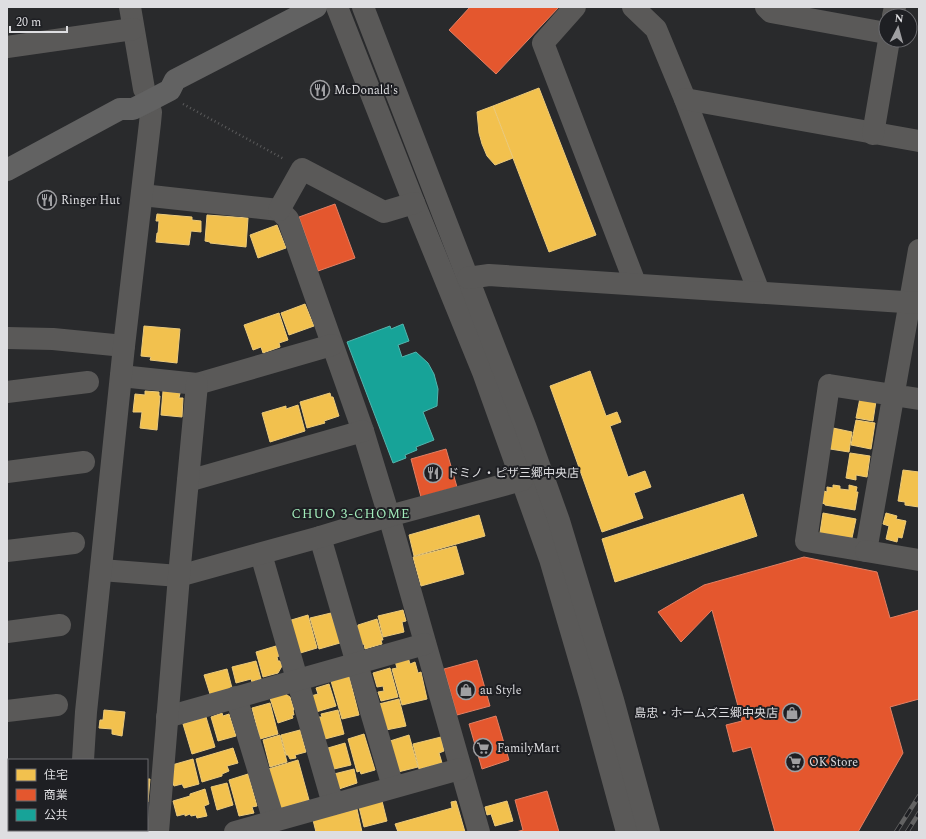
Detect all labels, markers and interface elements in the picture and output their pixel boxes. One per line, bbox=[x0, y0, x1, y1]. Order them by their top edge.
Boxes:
scale bar bbox=[10, 8, 67, 34]
north arrow bbox=[878, 8, 918, 48]
text: N bbox=[894, 10, 904, 27]
text: 20 m bbox=[16, 13, 41, 32]
restaurant icon: McDonald's bbox=[309, 79, 331, 101]
place label: McDonald's bbox=[334, 81, 398, 100]
restaurant icon: Ringer Hut bbox=[36, 189, 58, 211]
place label: Ringer Hut bbox=[61, 191, 120, 210]
restaurant icon: ドミノ・ピザ三郷中央店 bbox=[422, 462, 444, 484]
place label: ドミノ・ピザ三郷中央店 bbox=[447, 464, 579, 483]
district label: CHUO 3-CHOME bbox=[292, 504, 410, 524]
shop icon: au Style bbox=[455, 679, 477, 701]
place label: au Style bbox=[480, 681, 522, 700]
shop icon: 島忠・ホームズ三郷中央店 bbox=[781, 702, 803, 724]
place label: 島忠・ホームズ三郷中央店 bbox=[634, 704, 778, 723]
supermarket icon: FamilyMart bbox=[472, 737, 494, 759]
place label: FamilyMart bbox=[497, 739, 560, 758]
supermarket icon: OK Store bbox=[784, 751, 806, 773]
place label: OK Store bbox=[809, 753, 858, 772]
legend bbox=[8, 759, 148, 831]
text: 住宅 bbox=[44, 766, 68, 785]
text: 商業 bbox=[44, 786, 68, 805]
text: 公共 bbox=[44, 806, 68, 825]

